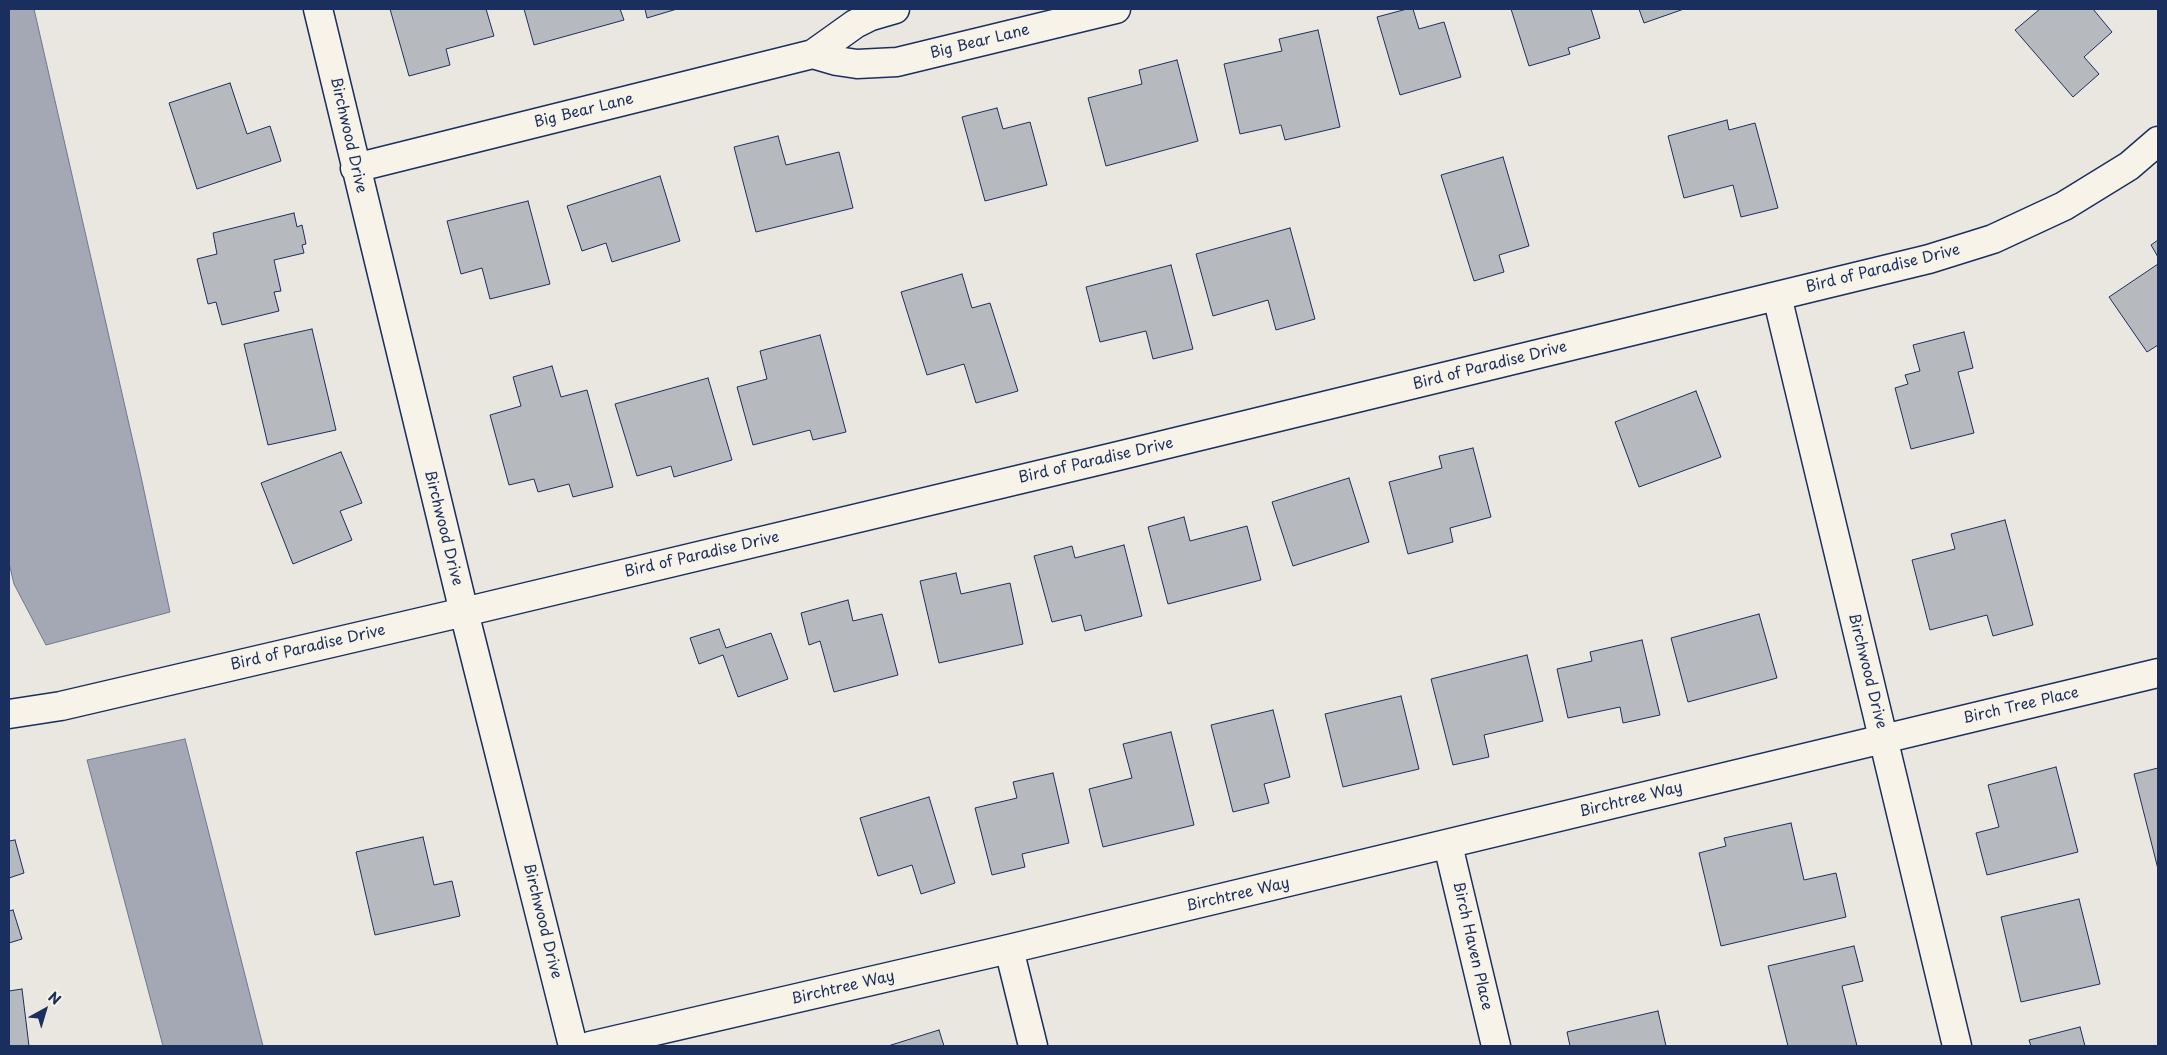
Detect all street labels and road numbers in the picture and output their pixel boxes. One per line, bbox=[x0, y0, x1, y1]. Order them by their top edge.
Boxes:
street label: Big Bear Lane bbox=[928, 21, 1032, 63]
street label: Birchwood Drive bbox=[326, 75, 370, 195]
street label: Big Bear Lane bbox=[532, 90, 636, 132]
street label: Bird of Paradise Drive bbox=[1804, 241, 1962, 297]
street label: Bird of Paradise Drive bbox=[1411, 338, 1569, 394]
street label: Bird of Paradise Drive bbox=[1017, 434, 1175, 488]
street label: Birchwood Drive bbox=[420, 468, 466, 588]
street label: Bird of Paradise Drive bbox=[623, 528, 781, 582]
street label: Birchwood Drive bbox=[1844, 611, 1890, 731]
street label: Bird of Paradise Drive bbox=[229, 621, 387, 675]
street label: Birch Tree Place bbox=[1961, 684, 2081, 728]
street label: Birchtree Way bbox=[1578, 778, 1684, 822]
street label: Birchwood Drive bbox=[519, 861, 565, 981]
street label: Birchtree Way bbox=[1184, 874, 1292, 916]
street label: Birch Haven Place bbox=[1448, 880, 1496, 1012]
street label: Birchtree Way bbox=[789, 967, 897, 1009]

